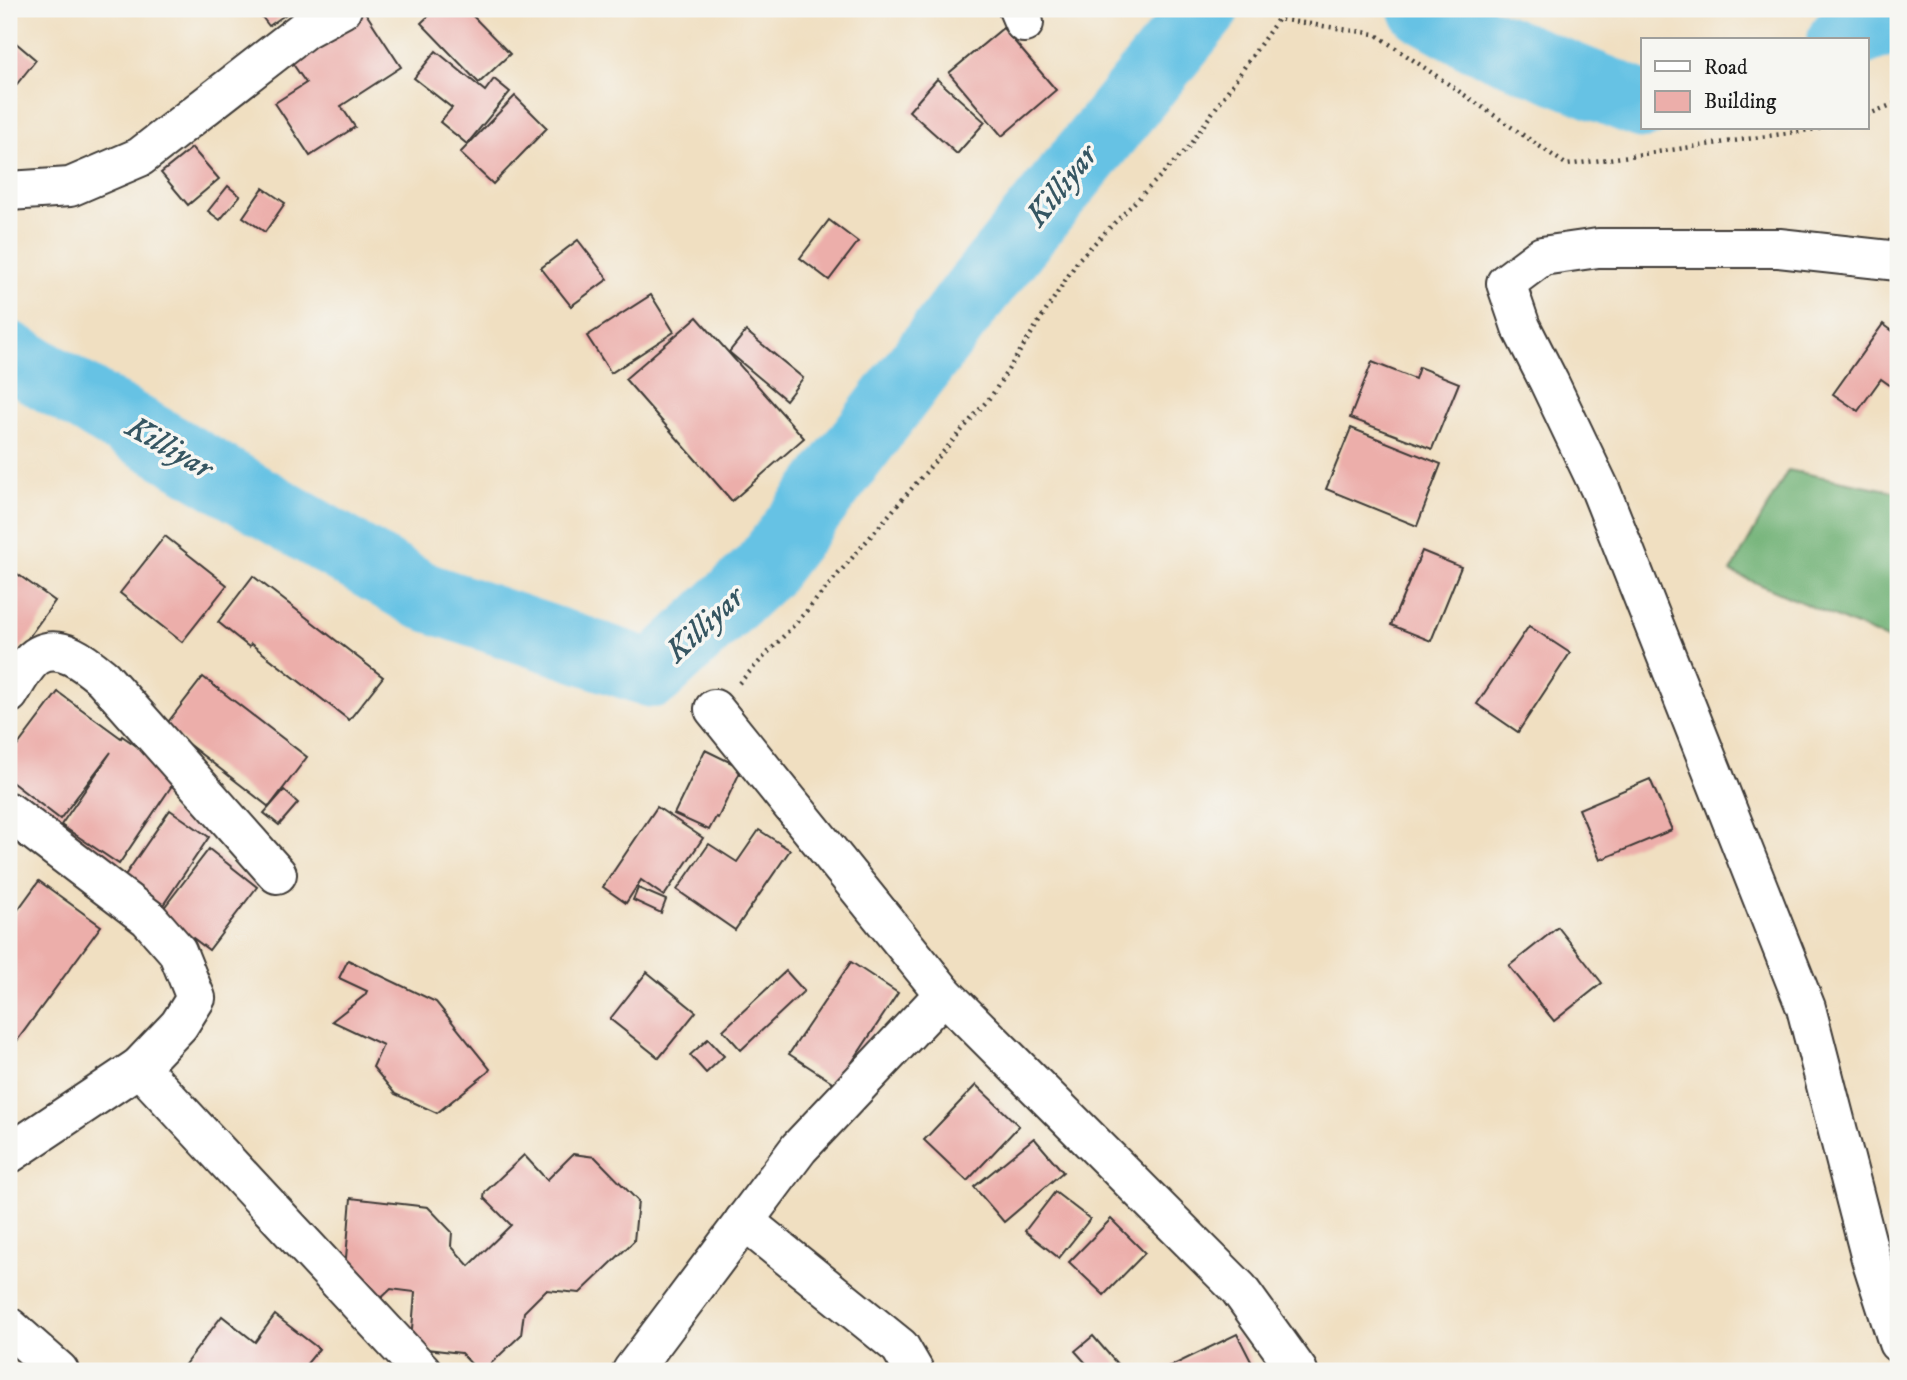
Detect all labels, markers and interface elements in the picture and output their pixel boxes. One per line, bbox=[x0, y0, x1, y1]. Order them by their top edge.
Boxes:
legend bbox=[1641, 38, 1868, 130]
text: Road bbox=[1704, 55, 1748, 81]
text: Building bbox=[1704, 89, 1777, 115]
water label: Killiyar bbox=[1016, 135, 1109, 236]
water label: Killiyar bbox=[118, 407, 222, 490]
water label: Killiyar bbox=[657, 577, 755, 672]

